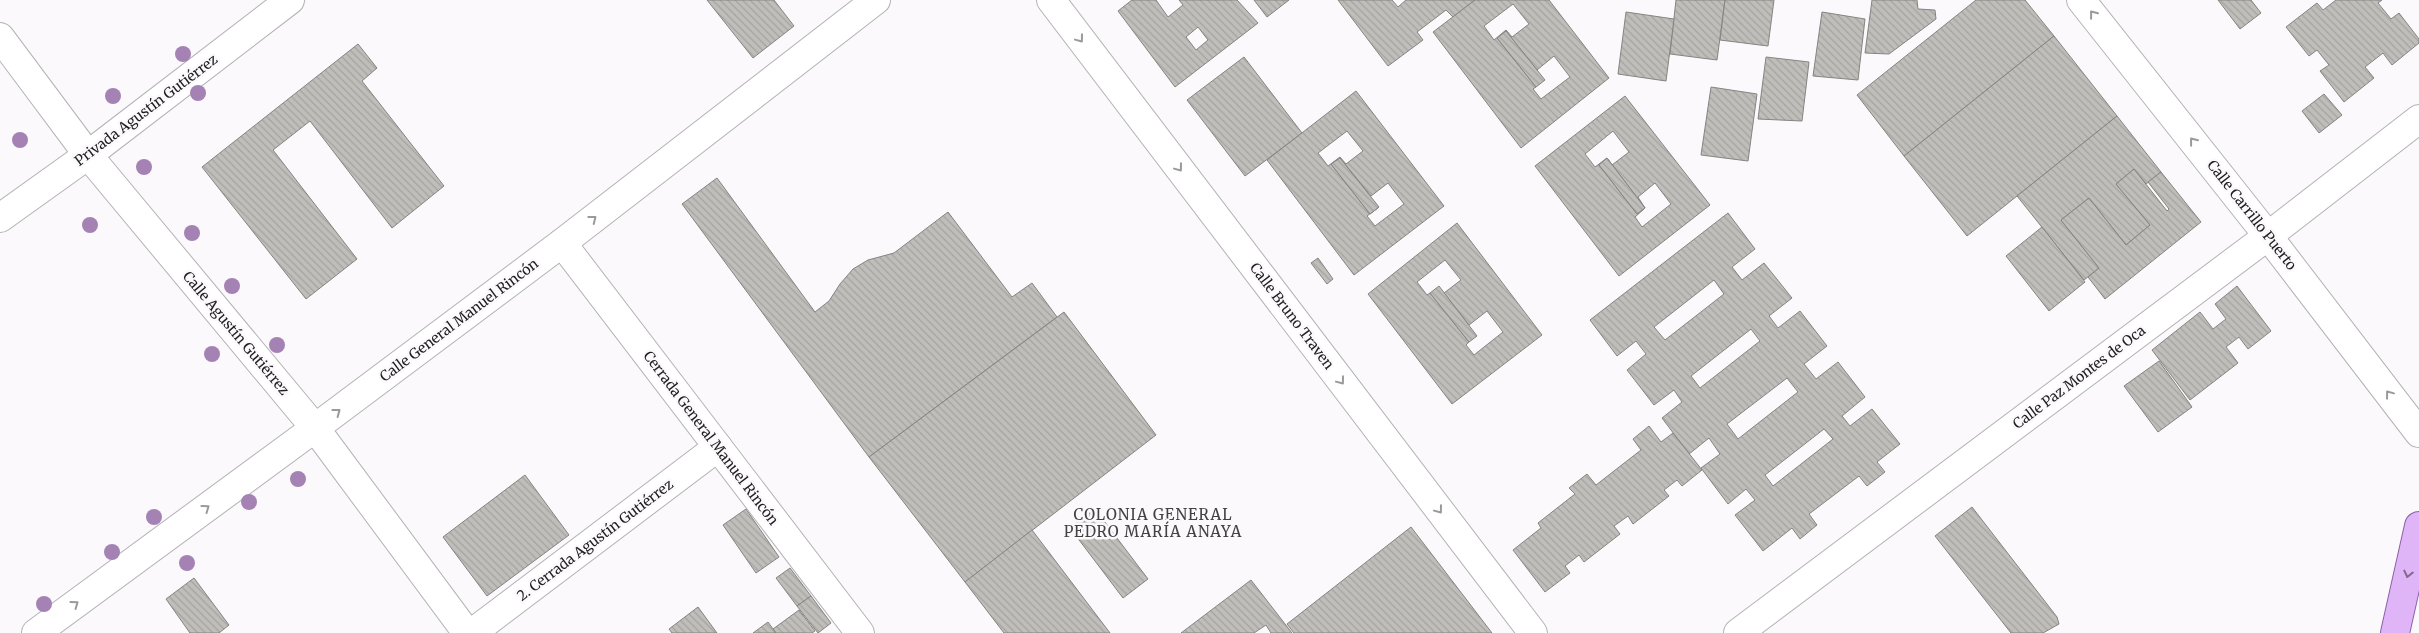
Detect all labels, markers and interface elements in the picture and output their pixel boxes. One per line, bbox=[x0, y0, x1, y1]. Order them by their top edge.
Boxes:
one-way arrow bbox=[2090, 11, 2098, 20]
one-way arrow bbox=[1075, 33, 1083, 42]
street label: Privada Agustín Gutiérrez bbox=[71, 50, 221, 170]
one-way arrow bbox=[2190, 138, 2199, 147]
street label: Calle Carrillo Puerto bbox=[2203, 156, 2301, 274]
one-way arrow bbox=[1173, 162, 1182, 172]
one-way arrow bbox=[587, 216, 596, 225]
street label: Calle General Manuel Rincón bbox=[376, 254, 542, 386]
street label: Calle Bruno Traven bbox=[1246, 259, 1338, 373]
street label: Calle Agustín Gutiérrez bbox=[179, 267, 293, 399]
street label: Calle Paz Montes de Oca bbox=[2009, 321, 2149, 433]
street label: Cerrada General Manuel Rincón bbox=[640, 347, 782, 529]
one-way arrow bbox=[1335, 375, 1344, 385]
one-way arrow bbox=[2387, 391, 2395, 400]
one-way arrow bbox=[331, 409, 341, 418]
street label: 2. Cerrada Agustín Gutiérrez bbox=[513, 475, 677, 605]
one-way arrow bbox=[1434, 504, 1442, 513]
one-way arrow bbox=[200, 505, 210, 514]
district label: COLONIA GENERAL PEDRO MARÍA ANAYA bbox=[1064, 505, 1242, 541]
one-way arrow bbox=[2403, 570, 2414, 579]
one-way arrow bbox=[69, 601, 79, 610]

